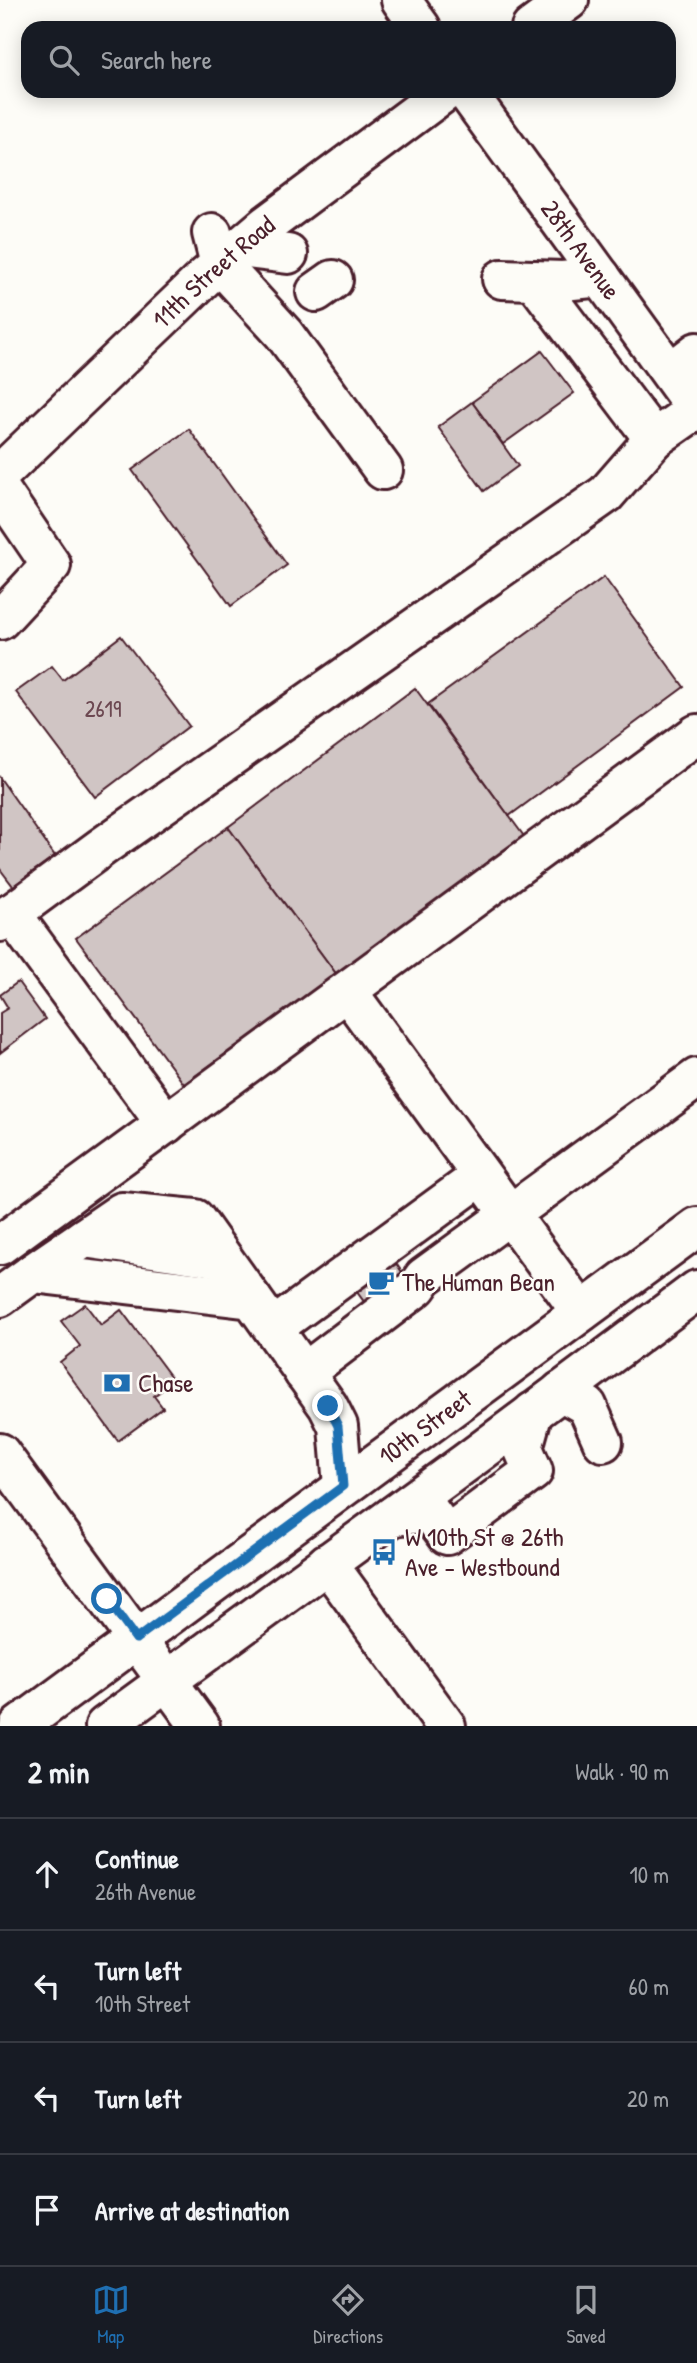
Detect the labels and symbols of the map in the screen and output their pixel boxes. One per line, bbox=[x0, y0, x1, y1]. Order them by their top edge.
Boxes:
street label: 28th Avenue bbox=[533, 192, 629, 306]
street label: 11th Street Road bbox=[144, 207, 282, 336]
house number: 2619 bbox=[85, 693, 121, 724]
place label: The Human Bean bbox=[402, 1264, 555, 1299]
cafe icon: The Human Bean bbox=[366, 1267, 396, 1297]
place label: Chase bbox=[138, 1365, 194, 1400]
bank icon: Chase bbox=[102, 1368, 132, 1398]
street label: 10th Street bbox=[371, 1380, 479, 1473]
route end bbox=[312, 1390, 343, 1421]
place label: W 10th St @ 26th Ave - Westbound bbox=[405, 1519, 564, 1584]
bus stop icon: W 10th St @ 26th Ave - Westbound bbox=[369, 1537, 399, 1567]
route start bbox=[91, 1583, 122, 1614]

